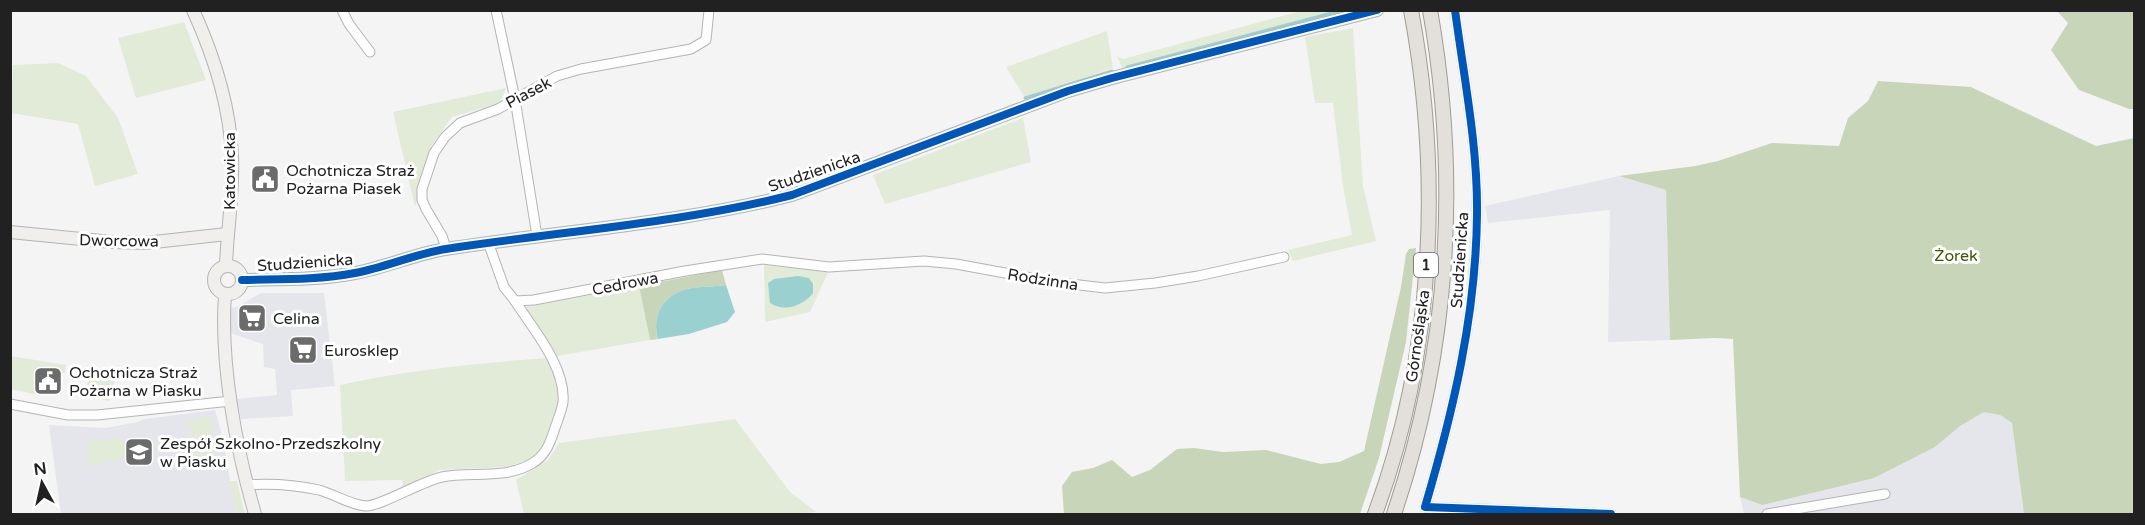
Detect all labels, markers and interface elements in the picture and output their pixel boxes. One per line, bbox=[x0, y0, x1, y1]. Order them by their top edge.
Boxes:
street label: Piasek bbox=[502, 72, 555, 113]
street label: Katowicka bbox=[220, 132, 240, 210]
street label: Studzienicka bbox=[766, 147, 863, 197]
place label: Ochotnicza Straż Pożarna Piasek bbox=[286, 161, 415, 199]
public building icon: Ochotnicza Straż Pożarna Piasek bbox=[249, 163, 281, 195]
street label: Studzienicka bbox=[1447, 211, 1473, 309]
street label: Dworcowa bbox=[79, 230, 159, 252]
park label: Żorek bbox=[1934, 246, 1978, 266]
street label: Studzienicka bbox=[256, 250, 354, 276]
road number: 1 bbox=[1414, 253, 1438, 277]
street label: Rodzinna bbox=[1006, 265, 1080, 295]
street label: Cedrowa bbox=[590, 268, 660, 300]
street label: Górnośląska bbox=[1402, 289, 1434, 384]
supermarket icon: Celina bbox=[236, 302, 268, 334]
place label: Celina bbox=[273, 309, 320, 329]
supermarket icon: Eurosklep bbox=[287, 334, 319, 366]
place label: Eurosklep bbox=[324, 341, 399, 361]
place label: Ochotnicza Straż Pożarna w Piasku bbox=[69, 363, 202, 401]
public building icon: Ochotnicza Straż Pożarna w Piasku bbox=[32, 365, 64, 397]
place label: Zespół Szkolno-Przedszkolny w Piasku bbox=[160, 434, 382, 472]
school or university icon: Zespół Szkolno-Przedszkolny w Piasku bbox=[123, 436, 155, 468]
north arrow bbox=[12, 453, 72, 513]
text: N bbox=[32, 458, 48, 480]

